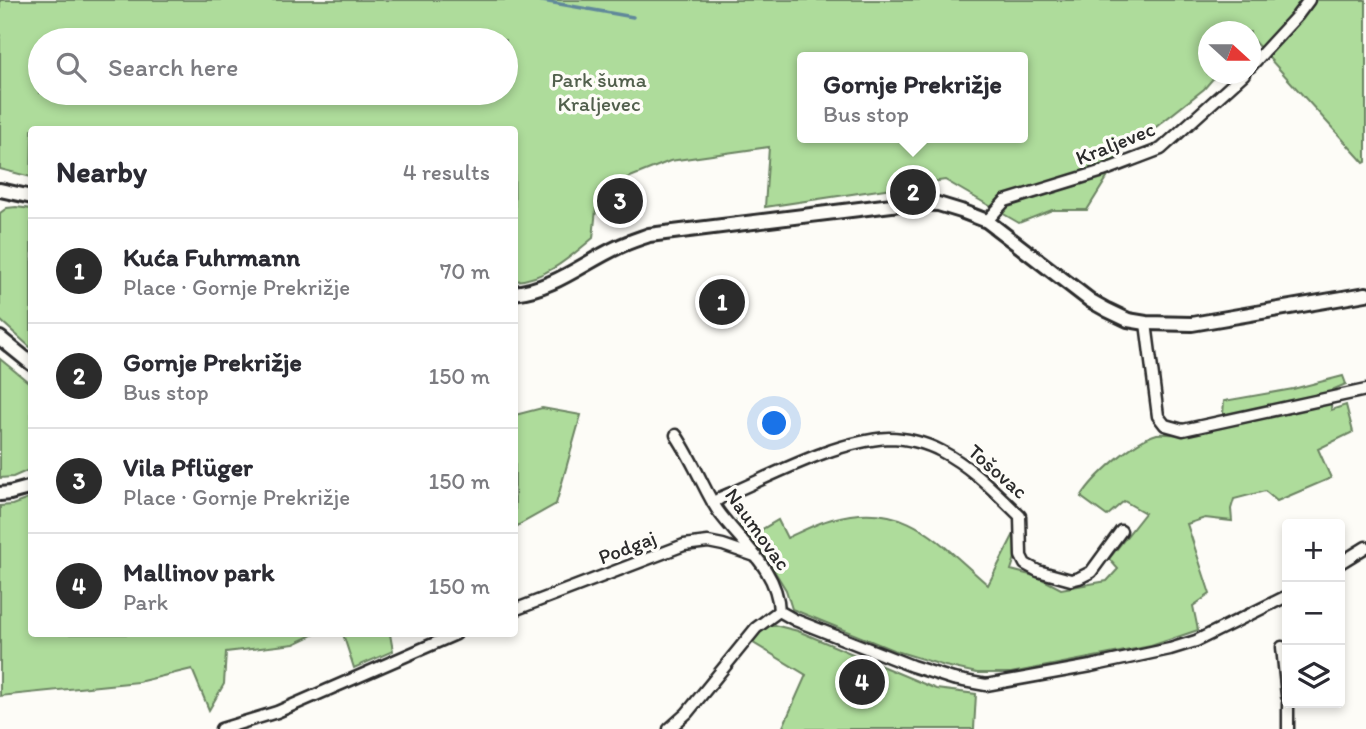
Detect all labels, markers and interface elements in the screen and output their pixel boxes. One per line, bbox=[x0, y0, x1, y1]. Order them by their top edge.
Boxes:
north arrow bbox=[1198, 21, 1261, 84]
search box bbox=[28, 28, 518, 105]
icon: search bbox=[52, 48, 90, 86]
text: Search here bbox=[108, 51, 238, 83]
popup bbox=[797, 52, 1028, 143]
park label: Park šuma Kraljevec bbox=[551, 67, 647, 116]
text: Gornje Prekrižje bbox=[823, 68, 1002, 100]
text: Bus stop bbox=[823, 100, 909, 128]
street label: Kraljevec bbox=[1072, 116, 1158, 170]
text: Nearby bbox=[56, 153, 147, 190]
text: 4 results bbox=[403, 158, 490, 186]
pin: 2 bbox=[890, 166, 936, 218]
pin: 3 bbox=[597, 175, 643, 227]
text: Kuća Fuhrmann bbox=[123, 241, 300, 273]
text: 1 bbox=[74, 257, 84, 285]
text: 70 m bbox=[440, 257, 490, 285]
text: Place · Gornje Prekrižje bbox=[123, 273, 350, 301]
pin: 1 bbox=[699, 276, 745, 328]
text: Gornje Prekrižje bbox=[123, 346, 302, 378]
text: 2 bbox=[73, 362, 85, 390]
text: 150 m bbox=[429, 362, 490, 390]
text: Bus stop bbox=[123, 378, 209, 406]
your location bbox=[757, 406, 791, 440]
street label: Tošovac bbox=[963, 438, 1033, 504]
text: Vila Pflüger bbox=[123, 451, 253, 483]
text: 3 bbox=[73, 467, 85, 495]
text: 150 m bbox=[429, 467, 490, 495]
text: Place · Gornje Prekrižje bbox=[123, 483, 350, 511]
street label: Naumovac bbox=[720, 483, 796, 575]
map controls bbox=[1282, 519, 1345, 708]
button: + bbox=[1282, 519, 1345, 582]
street label: Podgaj bbox=[595, 525, 659, 569]
text: Mallinov park bbox=[123, 556, 274, 588]
text: 4 bbox=[72, 572, 86, 600]
text: 150 m bbox=[429, 572, 490, 600]
button: − bbox=[1282, 582, 1345, 645]
text: Park bbox=[123, 588, 168, 616]
button: layers bbox=[1282, 645, 1345, 708]
pin: 4 bbox=[839, 656, 885, 708]

